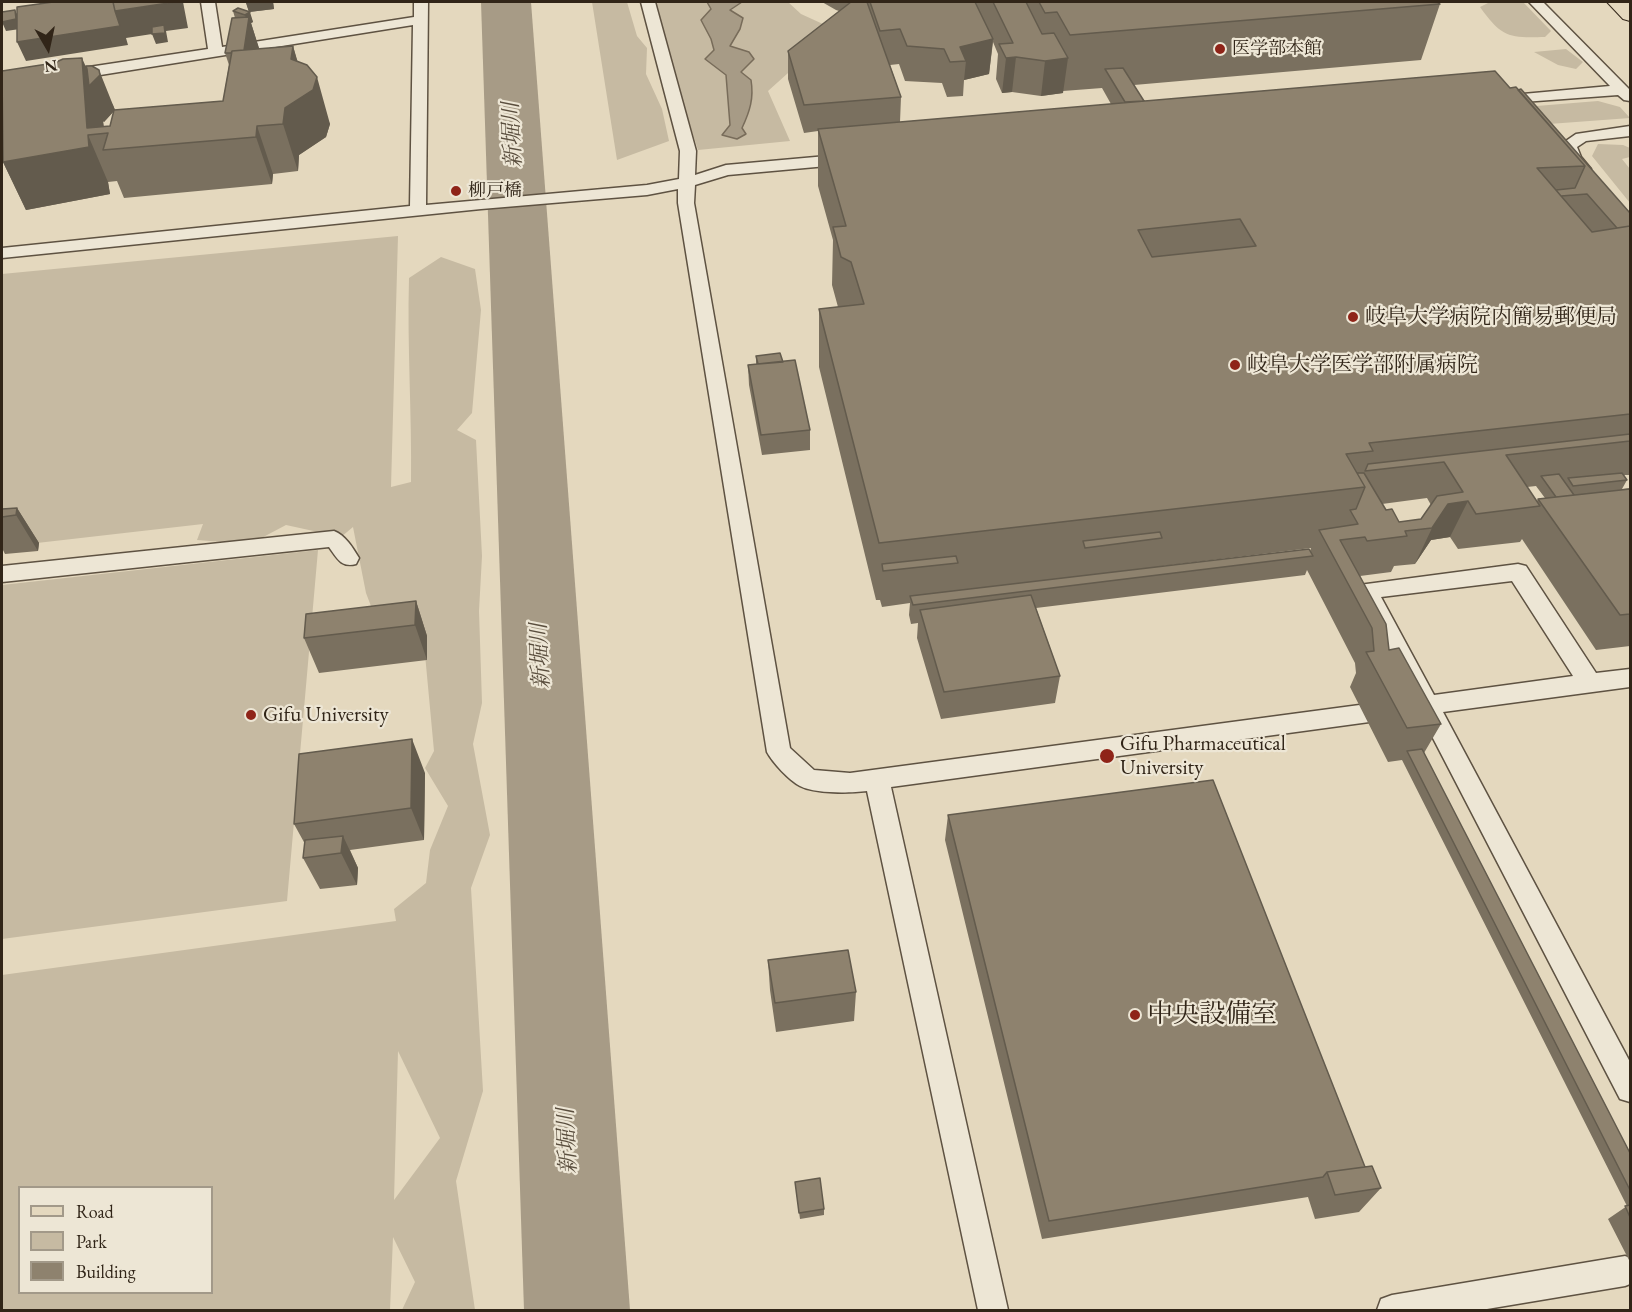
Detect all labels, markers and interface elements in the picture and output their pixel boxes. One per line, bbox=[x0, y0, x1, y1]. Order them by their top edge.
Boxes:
north arrow bbox=[18, 18, 78, 78]
place label: 医学部本館 bbox=[1232, 38, 1322, 60]
marker: 医学部本館 bbox=[1213, 42, 1227, 56]
text: N bbox=[43, 55, 59, 78]
water label: 新堀川 bbox=[498, 101, 528, 169]
place label: 柳戸橋 bbox=[468, 180, 522, 202]
marker: 柳戸橋 bbox=[449, 184, 463, 198]
place label: 岐阜大学病院内簡易郵便局 bbox=[1365, 304, 1617, 330]
marker: 岐阜大学病院内簡易郵便局 bbox=[1346, 310, 1360, 324]
place label: 岐阜大学医学部附属病院 bbox=[1247, 352, 1478, 378]
marker: 岐阜大学医学部附属病院 bbox=[1228, 358, 1242, 372]
water label: 新堀川 bbox=[526, 622, 556, 690]
place label: Gifu University bbox=[263, 702, 389, 728]
marker: Gifu University bbox=[244, 708, 258, 722]
place label: Gifu Pharmaceutical University bbox=[1120, 731, 1286, 781]
marker: Gifu Pharmaceutical University bbox=[1098, 747, 1116, 765]
place label: 中央設備室 bbox=[1147, 999, 1277, 1031]
marker: 中央設備室 bbox=[1128, 1008, 1142, 1022]
water label: 新堀川 bbox=[553, 1107, 583, 1175]
legend bbox=[18, 1186, 213, 1294]
text: Road bbox=[76, 1200, 114, 1223]
text: Park bbox=[76, 1230, 107, 1253]
text: Building bbox=[76, 1260, 136, 1283]

